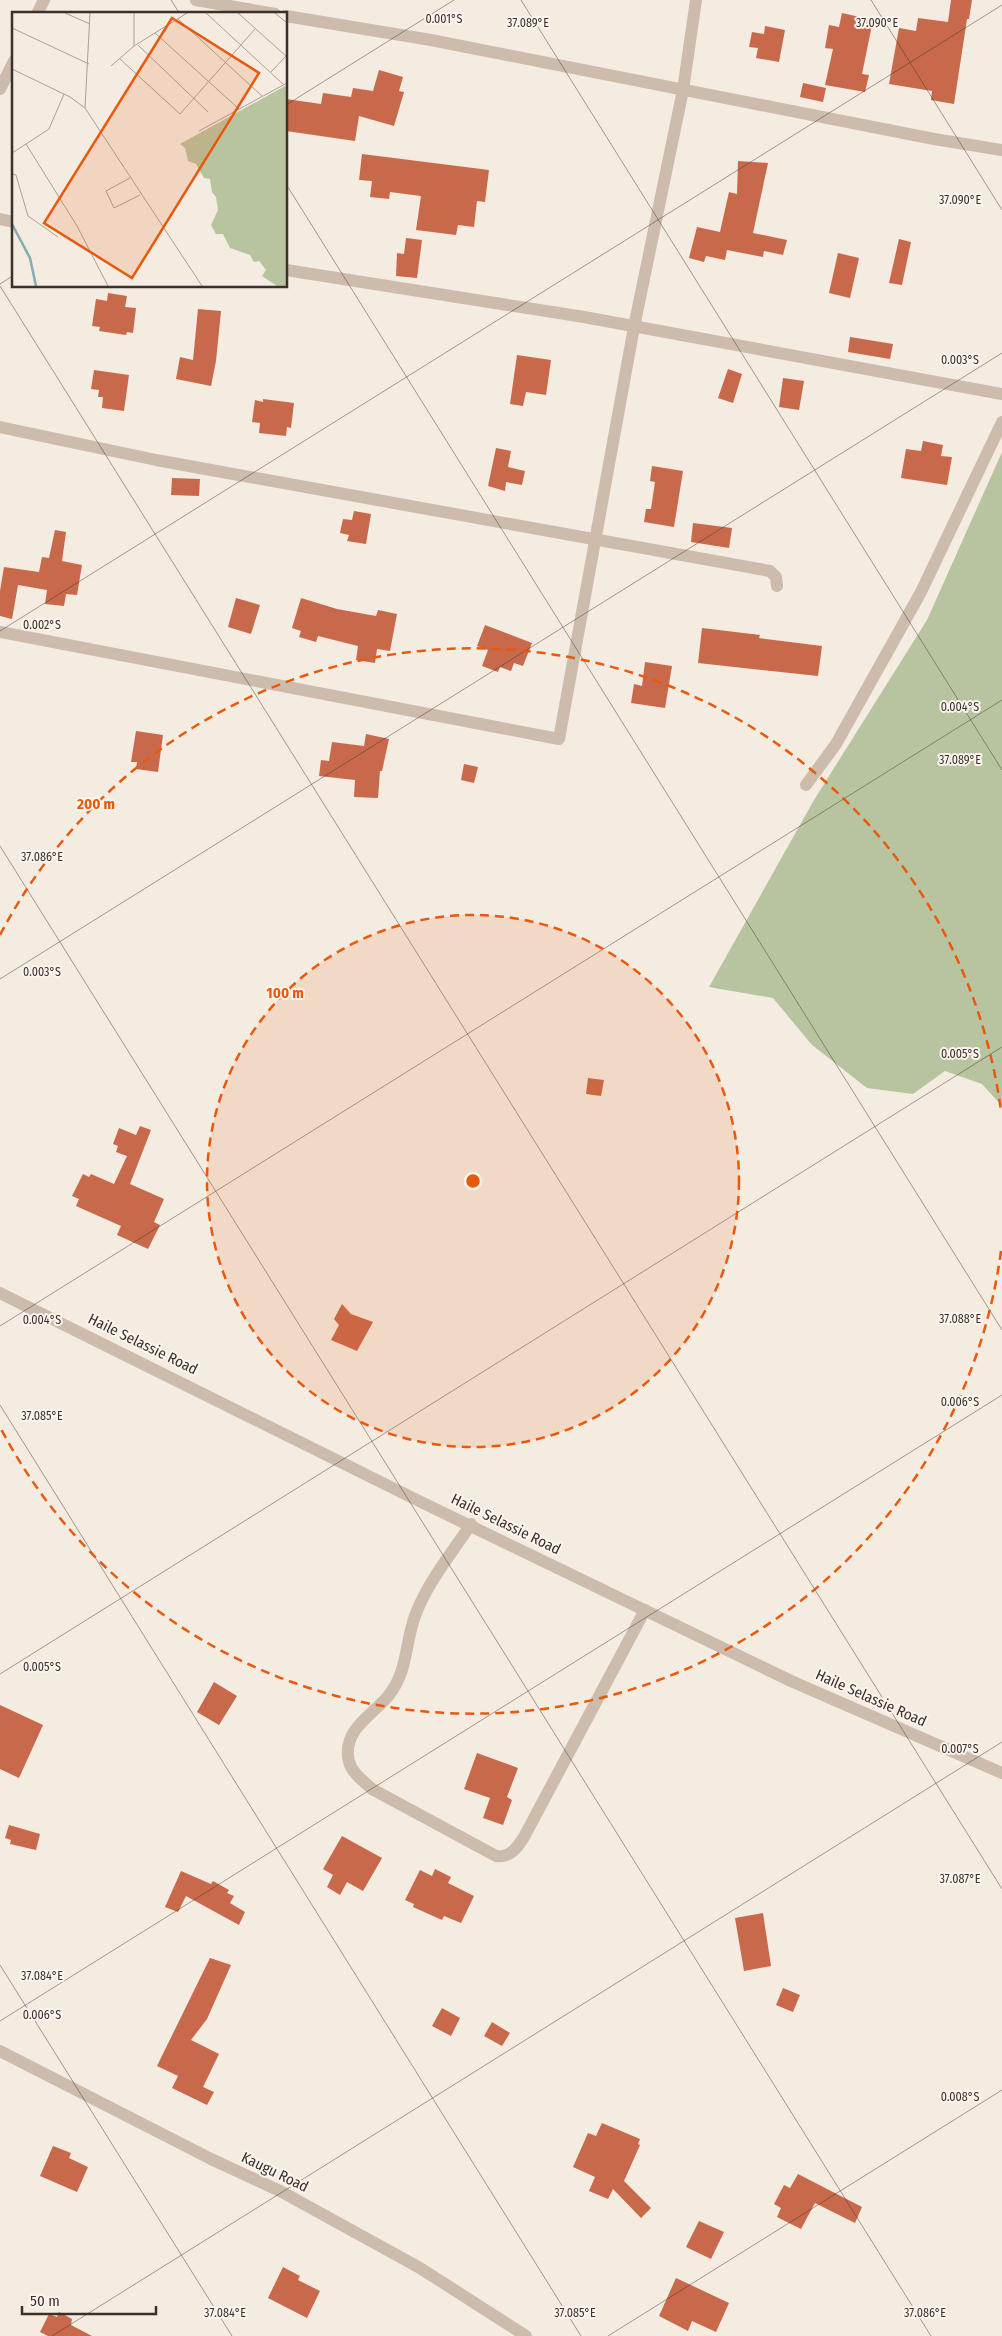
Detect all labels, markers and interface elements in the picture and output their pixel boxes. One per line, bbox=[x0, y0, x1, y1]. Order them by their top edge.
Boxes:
inset map bbox=[12, 12, 288, 288]
text: 0.001°S bbox=[425, 12, 463, 26]
text: 37.089°E bbox=[507, 16, 549, 30]
text: 37.090°E bbox=[856, 16, 898, 30]
text: 37.090°E bbox=[939, 193, 981, 207]
text: 0.003°S bbox=[941, 353, 979, 367]
text: 0.002°S bbox=[23, 618, 61, 632]
text: 0.004°S bbox=[941, 700, 979, 714]
text: 37.089°E bbox=[939, 753, 981, 767]
text: 200 m bbox=[76, 795, 115, 813]
text: 37.086°E bbox=[21, 850, 63, 864]
text: 0.003°S bbox=[23, 965, 61, 979]
text: 100 m bbox=[266, 984, 304, 1002]
text: 0.005°S bbox=[941, 1047, 979, 1061]
centre of rings bbox=[464, 1172, 482, 1190]
street label: Haile Selassie Road bbox=[85, 1310, 201, 1378]
text: 37.088°E bbox=[939, 1312, 981, 1326]
text: 0.004°S bbox=[23, 1313, 61, 1327]
text: 0.006°S bbox=[941, 1395, 979, 1409]
text: 37.085°E bbox=[21, 1409, 63, 1423]
street label: Haile Selassie Road bbox=[448, 1490, 564, 1558]
text: 0.005°S bbox=[23, 1660, 61, 1674]
street label: Haile Selassie Road bbox=[813, 1665, 929, 1731]
text: 0.007°S bbox=[941, 1742, 979, 1756]
text: 37.087°E bbox=[940, 1872, 981, 1886]
text: 37.084°E bbox=[21, 1969, 63, 1983]
text: 0.006°S bbox=[23, 2008, 61, 2022]
text: 0.008°S bbox=[941, 2090, 979, 2104]
street label: Kaugu Road bbox=[239, 2148, 311, 2196]
scale bar bbox=[22, 2284, 156, 2316]
text: 50 m bbox=[30, 2292, 60, 2310]
text: 37.084°E bbox=[204, 2306, 246, 2320]
text: 37.085°E bbox=[554, 2306, 596, 2320]
text: 37.086°E bbox=[904, 2306, 946, 2320]

